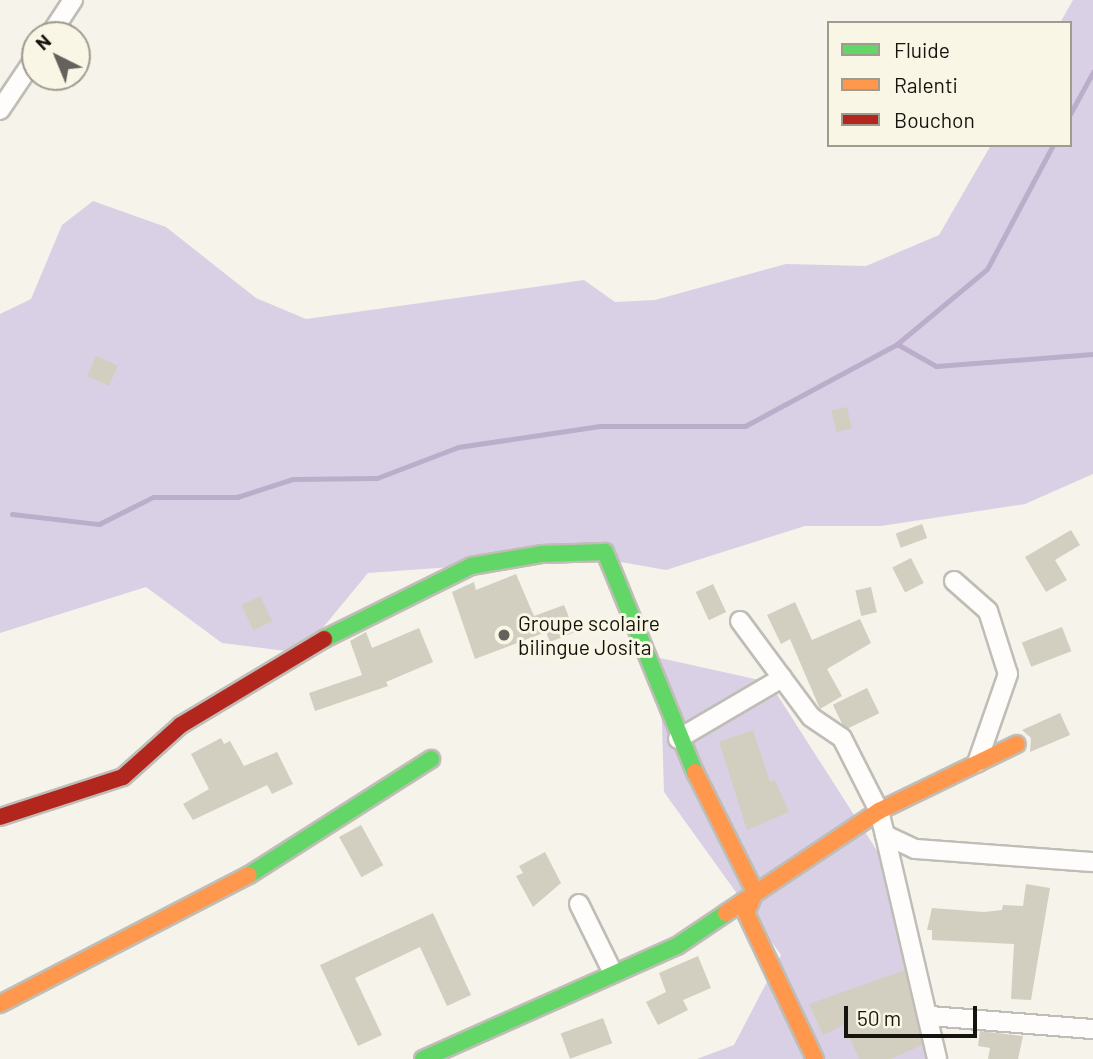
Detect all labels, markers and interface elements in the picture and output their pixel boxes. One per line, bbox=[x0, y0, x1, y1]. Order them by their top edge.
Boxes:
north arrow bbox=[21, 21, 91, 91]
legend bbox=[827, 21, 1072, 147]
text: N bbox=[30, 29, 55, 54]
text: Fluide bbox=[894, 37, 950, 62]
text: Ralenti bbox=[894, 72, 958, 97]
text: Bouchon bbox=[894, 107, 975, 132]
place label: Groupe scolaire bilingue Josita bbox=[518, 610, 660, 660]
marker: Groupe scolaire bilingue Josita bbox=[496, 627, 512, 643]
scale bar bbox=[848, 992, 981, 1036]
text: 50 m bbox=[857, 1005, 901, 1030]

